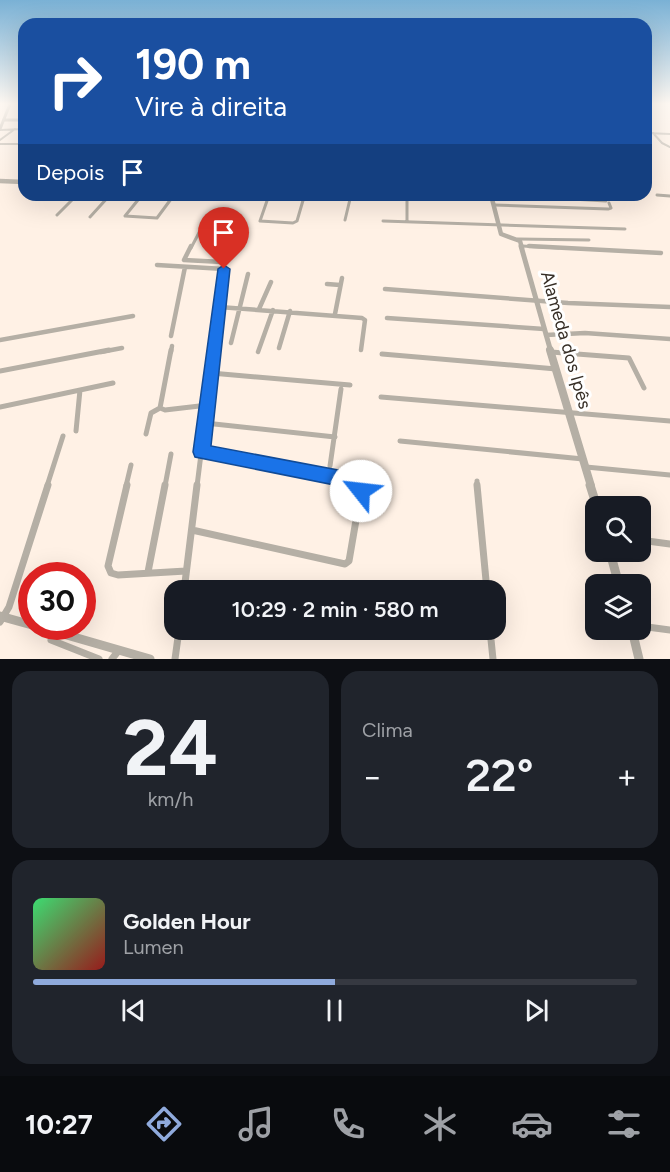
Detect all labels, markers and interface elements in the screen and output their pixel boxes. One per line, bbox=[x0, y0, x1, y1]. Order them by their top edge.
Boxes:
text: 190 m bbox=[135, 39, 251, 90]
icon: right bbox=[36, 42, 114, 120]
text: Vire à direita bbox=[135, 90, 287, 123]
icon: arrive bbox=[116, 156, 149, 189]
text: Depois bbox=[36, 159, 104, 186]
pin bbox=[198, 207, 249, 269]
icon: arrive bbox=[207, 216, 240, 249]
street label: Alameda dos Ipês bbox=[536, 269, 596, 411]
position arrow bbox=[329, 459, 393, 523]
map controls bbox=[585, 496, 651, 640]
button: search bbox=[585, 496, 651, 562]
speed limit sign: 30 bbox=[18, 562, 96, 640]
button: layers bbox=[585, 574, 651, 640]
text: 10:29 · 2 min · 580 m bbox=[232, 596, 438, 623]
text: 24 bbox=[123, 701, 218, 795]
text: Clima bbox=[362, 718, 413, 742]
text: 22° bbox=[465, 748, 534, 802]
text: − bbox=[362, 757, 383, 796]
text: + bbox=[616, 757, 637, 796]
text: km/h bbox=[148, 787, 193, 811]
text: Golden Hour bbox=[123, 908, 251, 935]
text: Lumen bbox=[123, 935, 184, 959]
icon: previous bbox=[117, 994, 150, 1027]
icon: pause bbox=[318, 994, 351, 1027]
icon: next bbox=[520, 994, 553, 1027]
icon: directions bbox=[143, 1103, 185, 1145]
icon: music bbox=[235, 1103, 277, 1145]
icon: phone bbox=[327, 1103, 369, 1145]
icon: climate bbox=[419, 1103, 461, 1145]
icon: car bbox=[511, 1103, 553, 1145]
icon: filters bbox=[603, 1103, 645, 1145]
text: 10:27 bbox=[25, 1108, 93, 1141]

